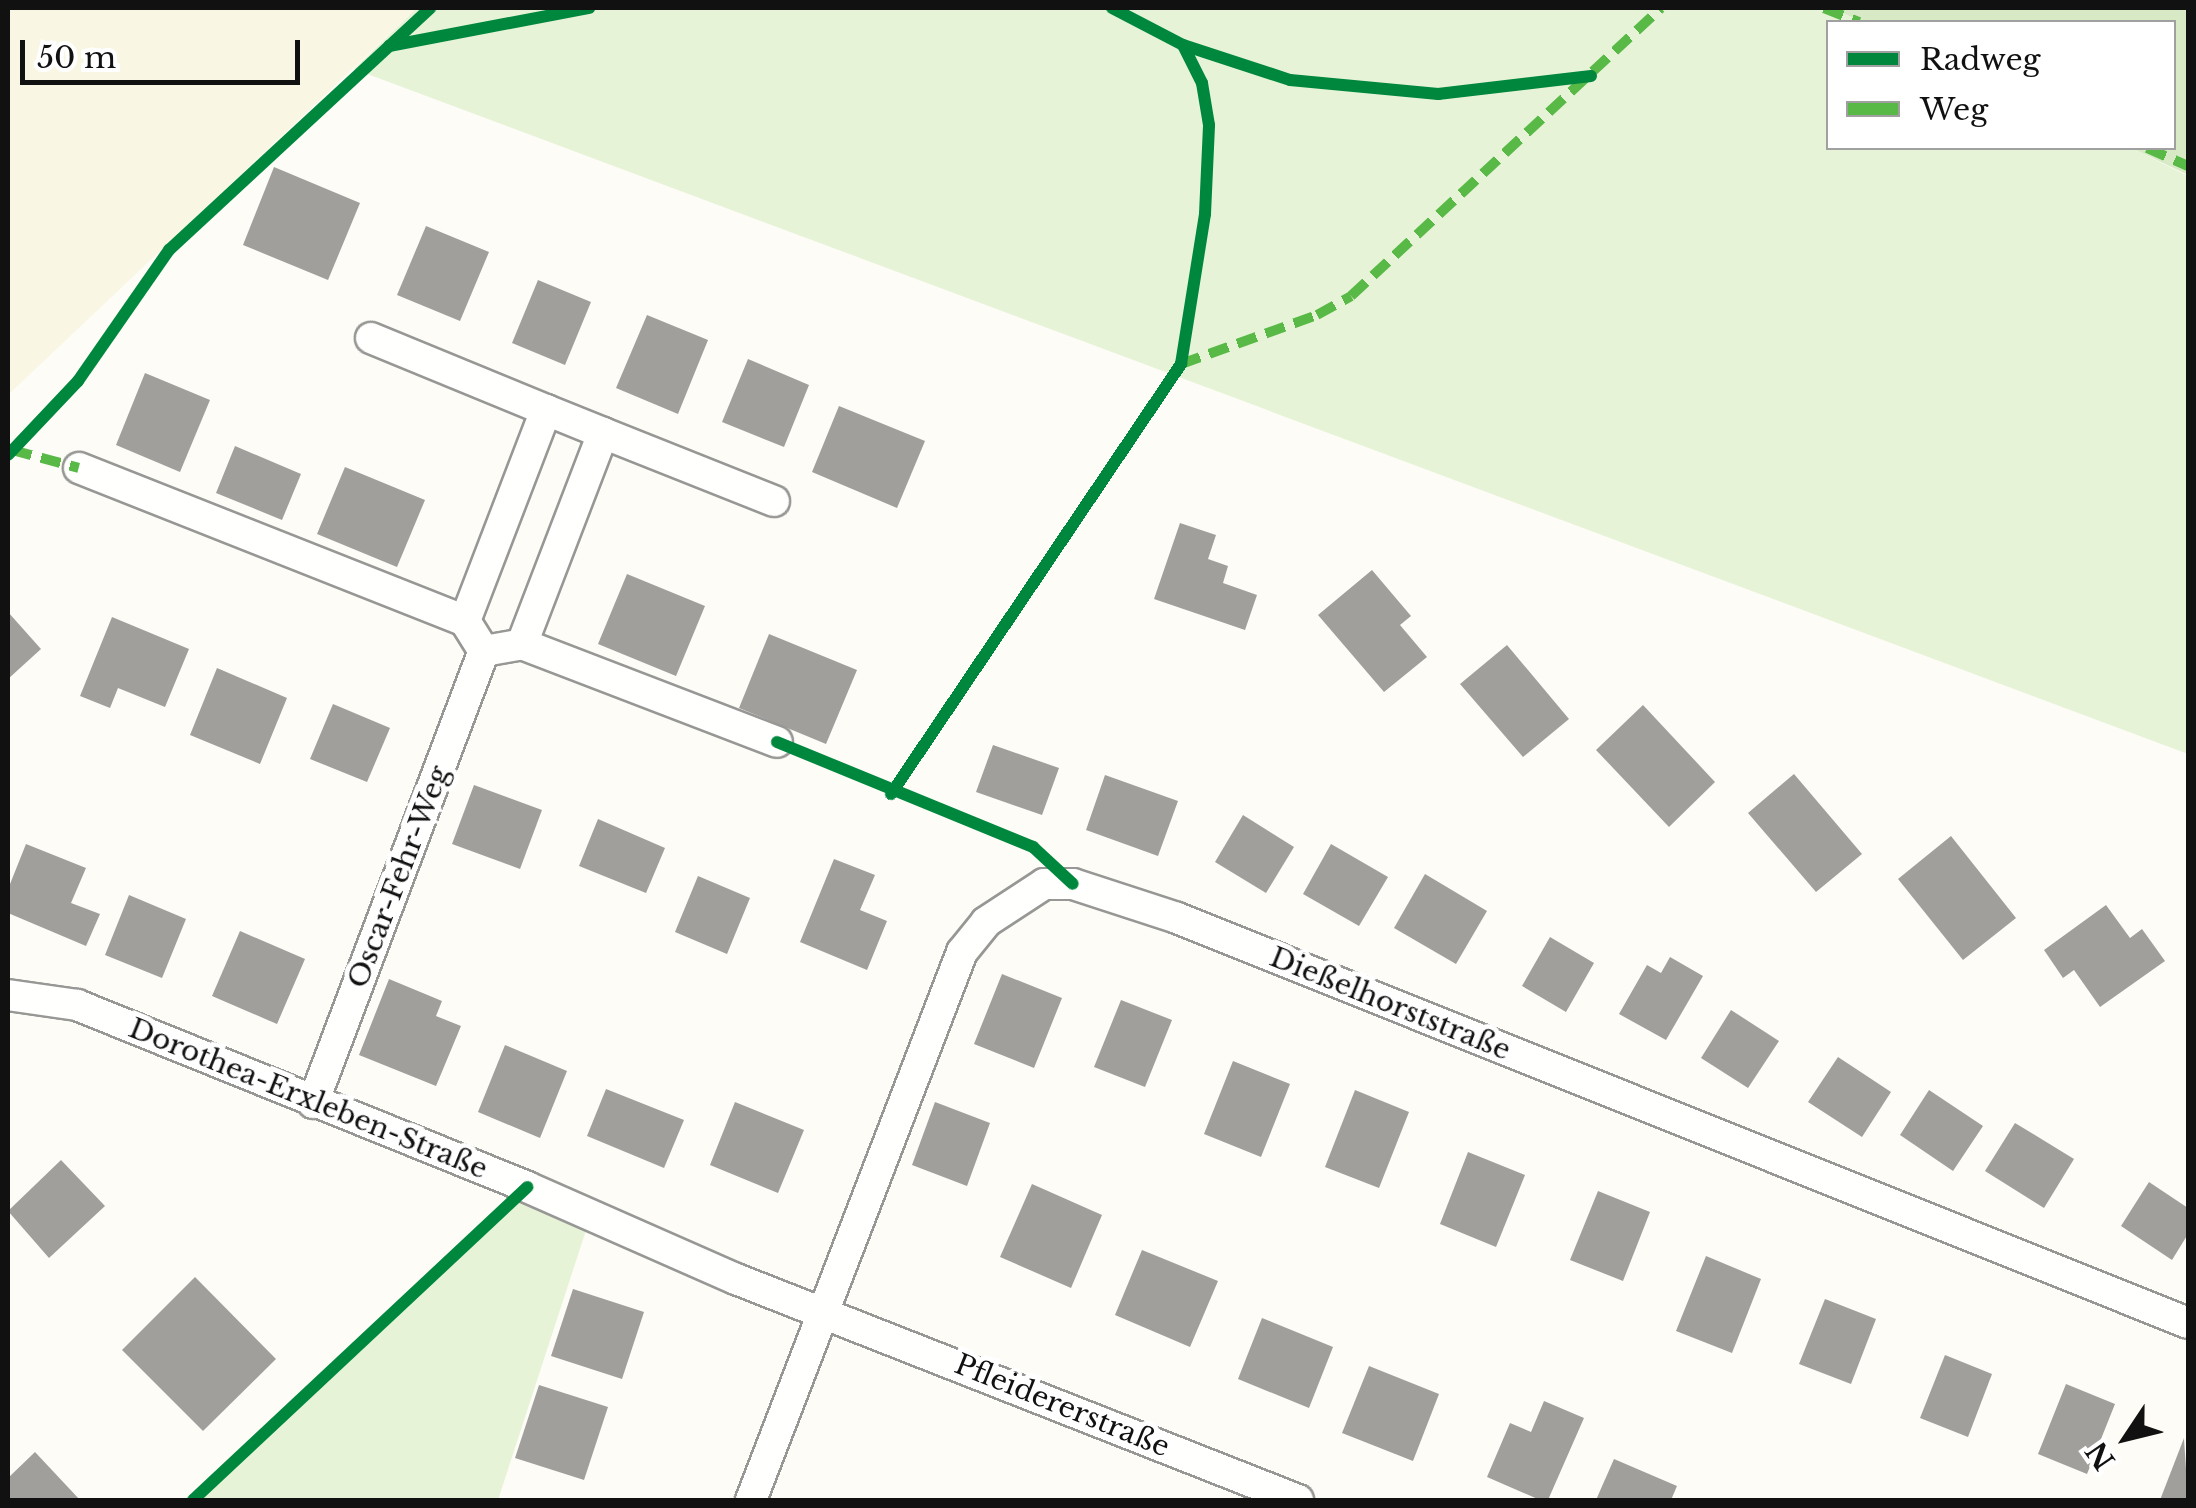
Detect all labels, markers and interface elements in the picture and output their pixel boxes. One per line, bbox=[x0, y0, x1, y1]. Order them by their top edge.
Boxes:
scale bar bbox=[25, 20, 305, 82]
legend bbox=[1826, 20, 2176, 150]
text: 50 m bbox=[37, 39, 116, 76]
text: Radweg bbox=[1920, 41, 2041, 78]
text: Weg bbox=[1920, 91, 1988, 128]
street label: Oscar-Fehr-Weg bbox=[341, 761, 457, 993]
street label: Dießelhorststraße bbox=[1265, 940, 1515, 1068]
street label: Dorothea-Erxleben-Straße bbox=[124, 1012, 492, 1186]
street label: Pfleidererstraße bbox=[950, 1348, 1174, 1464]
north arrow bbox=[2076, 1388, 2176, 1488]
text: N bbox=[2079, 1435, 2123, 1476]

